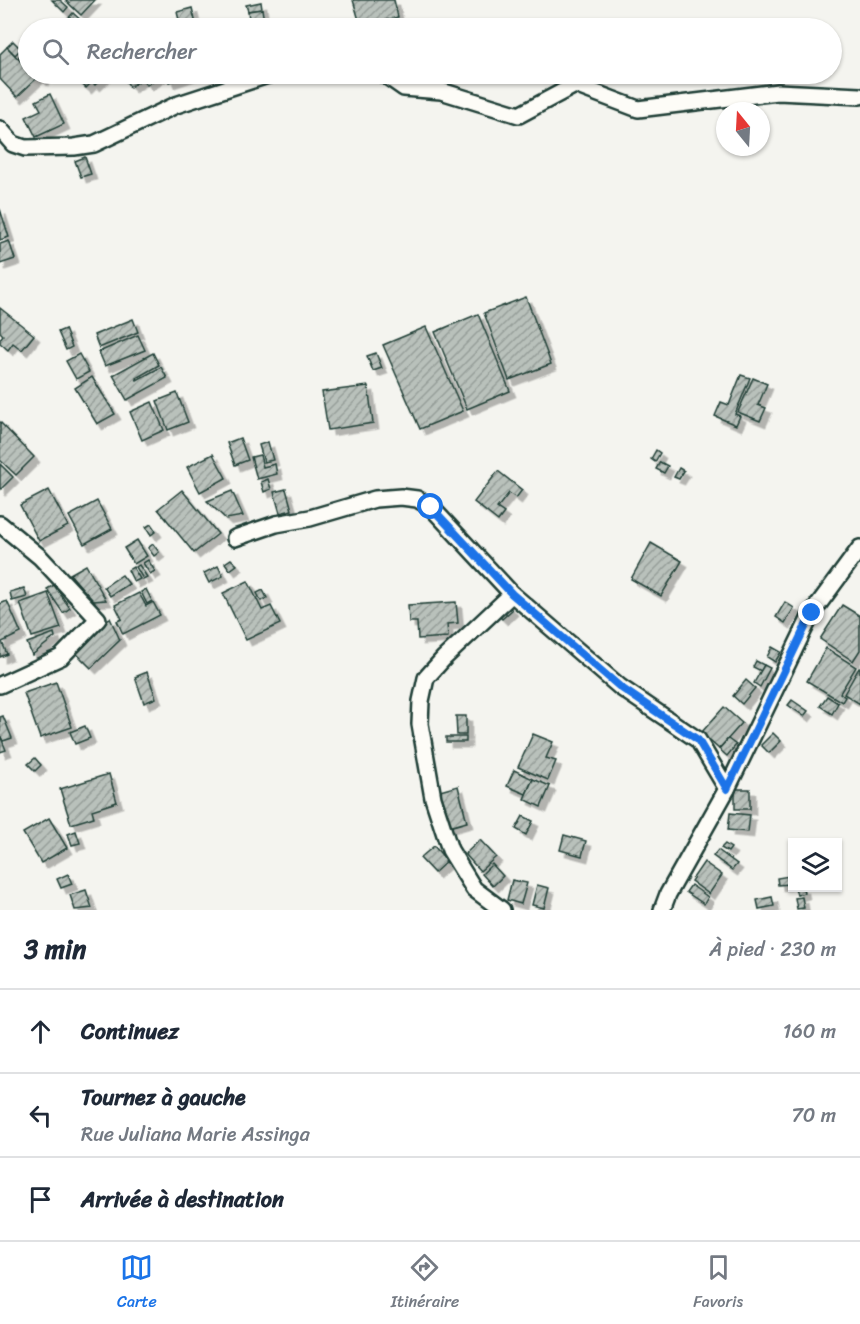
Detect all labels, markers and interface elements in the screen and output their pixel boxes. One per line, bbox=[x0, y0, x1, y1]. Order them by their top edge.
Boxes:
search box bbox=[18, 18, 842, 84]
text: Rechercher bbox=[87, 32, 197, 71]
icon: search bbox=[39, 35, 72, 68]
north arrow bbox=[716, 102, 770, 156]
route start bbox=[417, 493, 443, 519]
route end bbox=[798, 599, 824, 625]
map controls bbox=[788, 838, 842, 892]
button: layers bbox=[788, 838, 842, 892]
text: 3 min bbox=[24, 926, 86, 972]
text: À pied · 230 m bbox=[709, 932, 836, 967]
text: Continuez bbox=[81, 1012, 179, 1051]
text: 160 m bbox=[783, 1014, 836, 1049]
icon: ahead bbox=[24, 1015, 57, 1048]
text: Tournez à gauche bbox=[81, 1078, 246, 1117]
text: 70 m bbox=[791, 1098, 836, 1133]
icon: left bbox=[24, 1099, 57, 1132]
text: Rue Juliana Marie Assinga bbox=[81, 1117, 310, 1152]
text: Arrivée à destination bbox=[81, 1180, 284, 1219]
icon: arrive bbox=[24, 1183, 57, 1216]
tab: Carte bbox=[117, 1251, 157, 1316]
tab: Itinéraire bbox=[391, 1251, 459, 1316]
tab: Favoris bbox=[693, 1251, 743, 1316]

